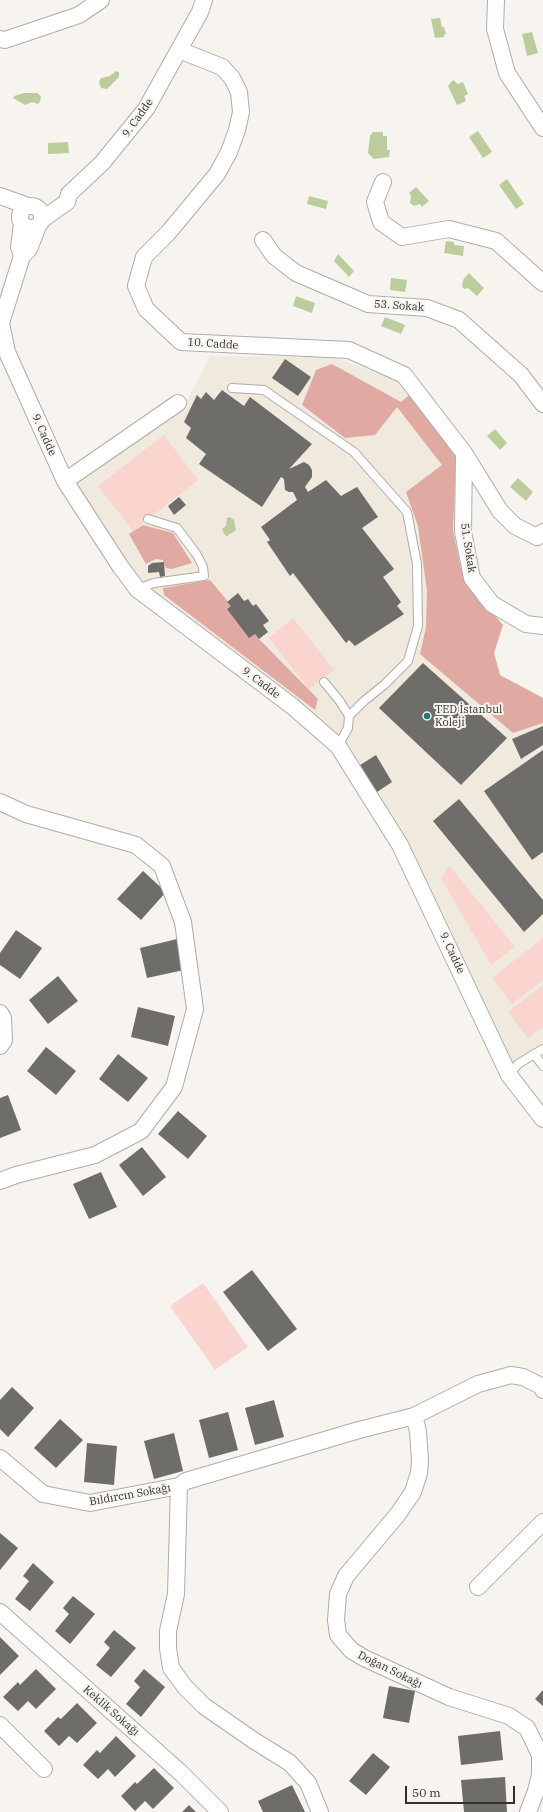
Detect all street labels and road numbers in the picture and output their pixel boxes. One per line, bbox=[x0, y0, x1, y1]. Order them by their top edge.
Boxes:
street label: 9. Cadde bbox=[120, 96, 156, 140]
street label: 53. Sokak bbox=[373, 298, 425, 314]
street label: 10. Cadde bbox=[187, 336, 239, 352]
street label: 9. Cadde bbox=[29, 412, 59, 458]
street label: 51. Sokak bbox=[458, 522, 478, 574]
street label: 9. Cadde bbox=[239, 664, 283, 702]
street label: 9. Cadde bbox=[437, 930, 467, 976]
street label: Bıldırcın Sokağı bbox=[88, 1481, 172, 1509]
street label: Doğan Sokağı bbox=[356, 1649, 424, 1691]
street label: Keklik Sokağı bbox=[80, 1683, 142, 1739]

